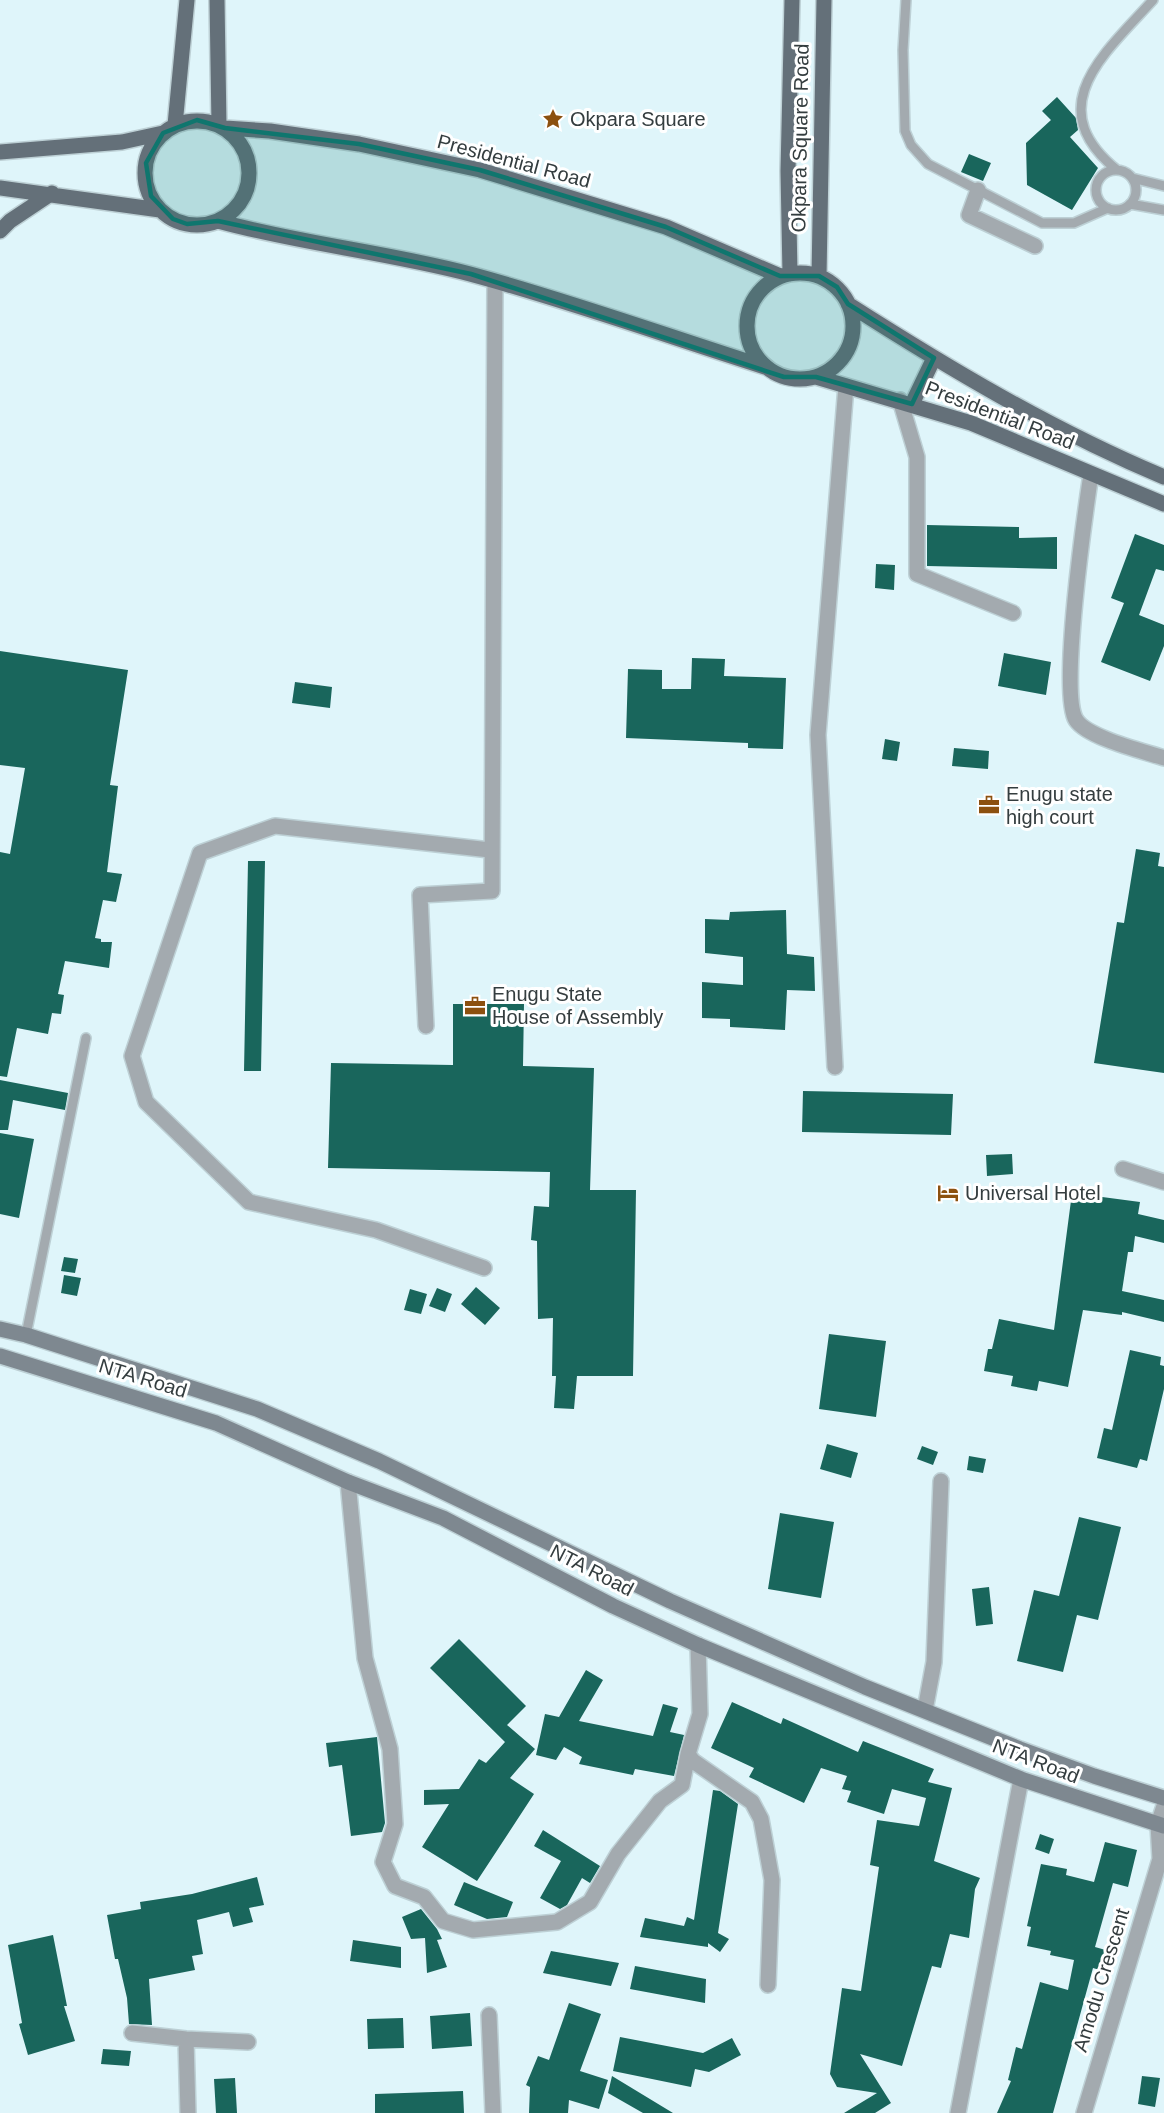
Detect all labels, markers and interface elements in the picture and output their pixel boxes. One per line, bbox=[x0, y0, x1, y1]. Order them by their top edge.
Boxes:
street label: Okpara Square Road bbox=[787, 43, 813, 233]
place icon: Okpara Square bbox=[541, 107, 565, 131]
place label: Okpara Square bbox=[570, 108, 706, 130]
street label: Presidential Road bbox=[435, 130, 593, 192]
street label: Presidential Road bbox=[922, 376, 1078, 454]
place label: Enugu state high court bbox=[1006, 783, 1113, 828]
office icon: Enugu state high court bbox=[977, 793, 1001, 817]
place label: Enugu State House of Assembly bbox=[492, 983, 663, 1028]
office icon: Enugu State House of Assembly bbox=[463, 994, 487, 1018]
hotel icon: Universal Hotel bbox=[936, 1181, 960, 1205]
place label: Universal Hotel bbox=[965, 1182, 1101, 1204]
street label: NTA Road bbox=[96, 1354, 190, 1402]
street label: NTA Road bbox=[547, 1540, 637, 1600]
street label: NTA Road bbox=[990, 1734, 1082, 1788]
street label: Amodu Crescent bbox=[1069, 1905, 1133, 2054]

